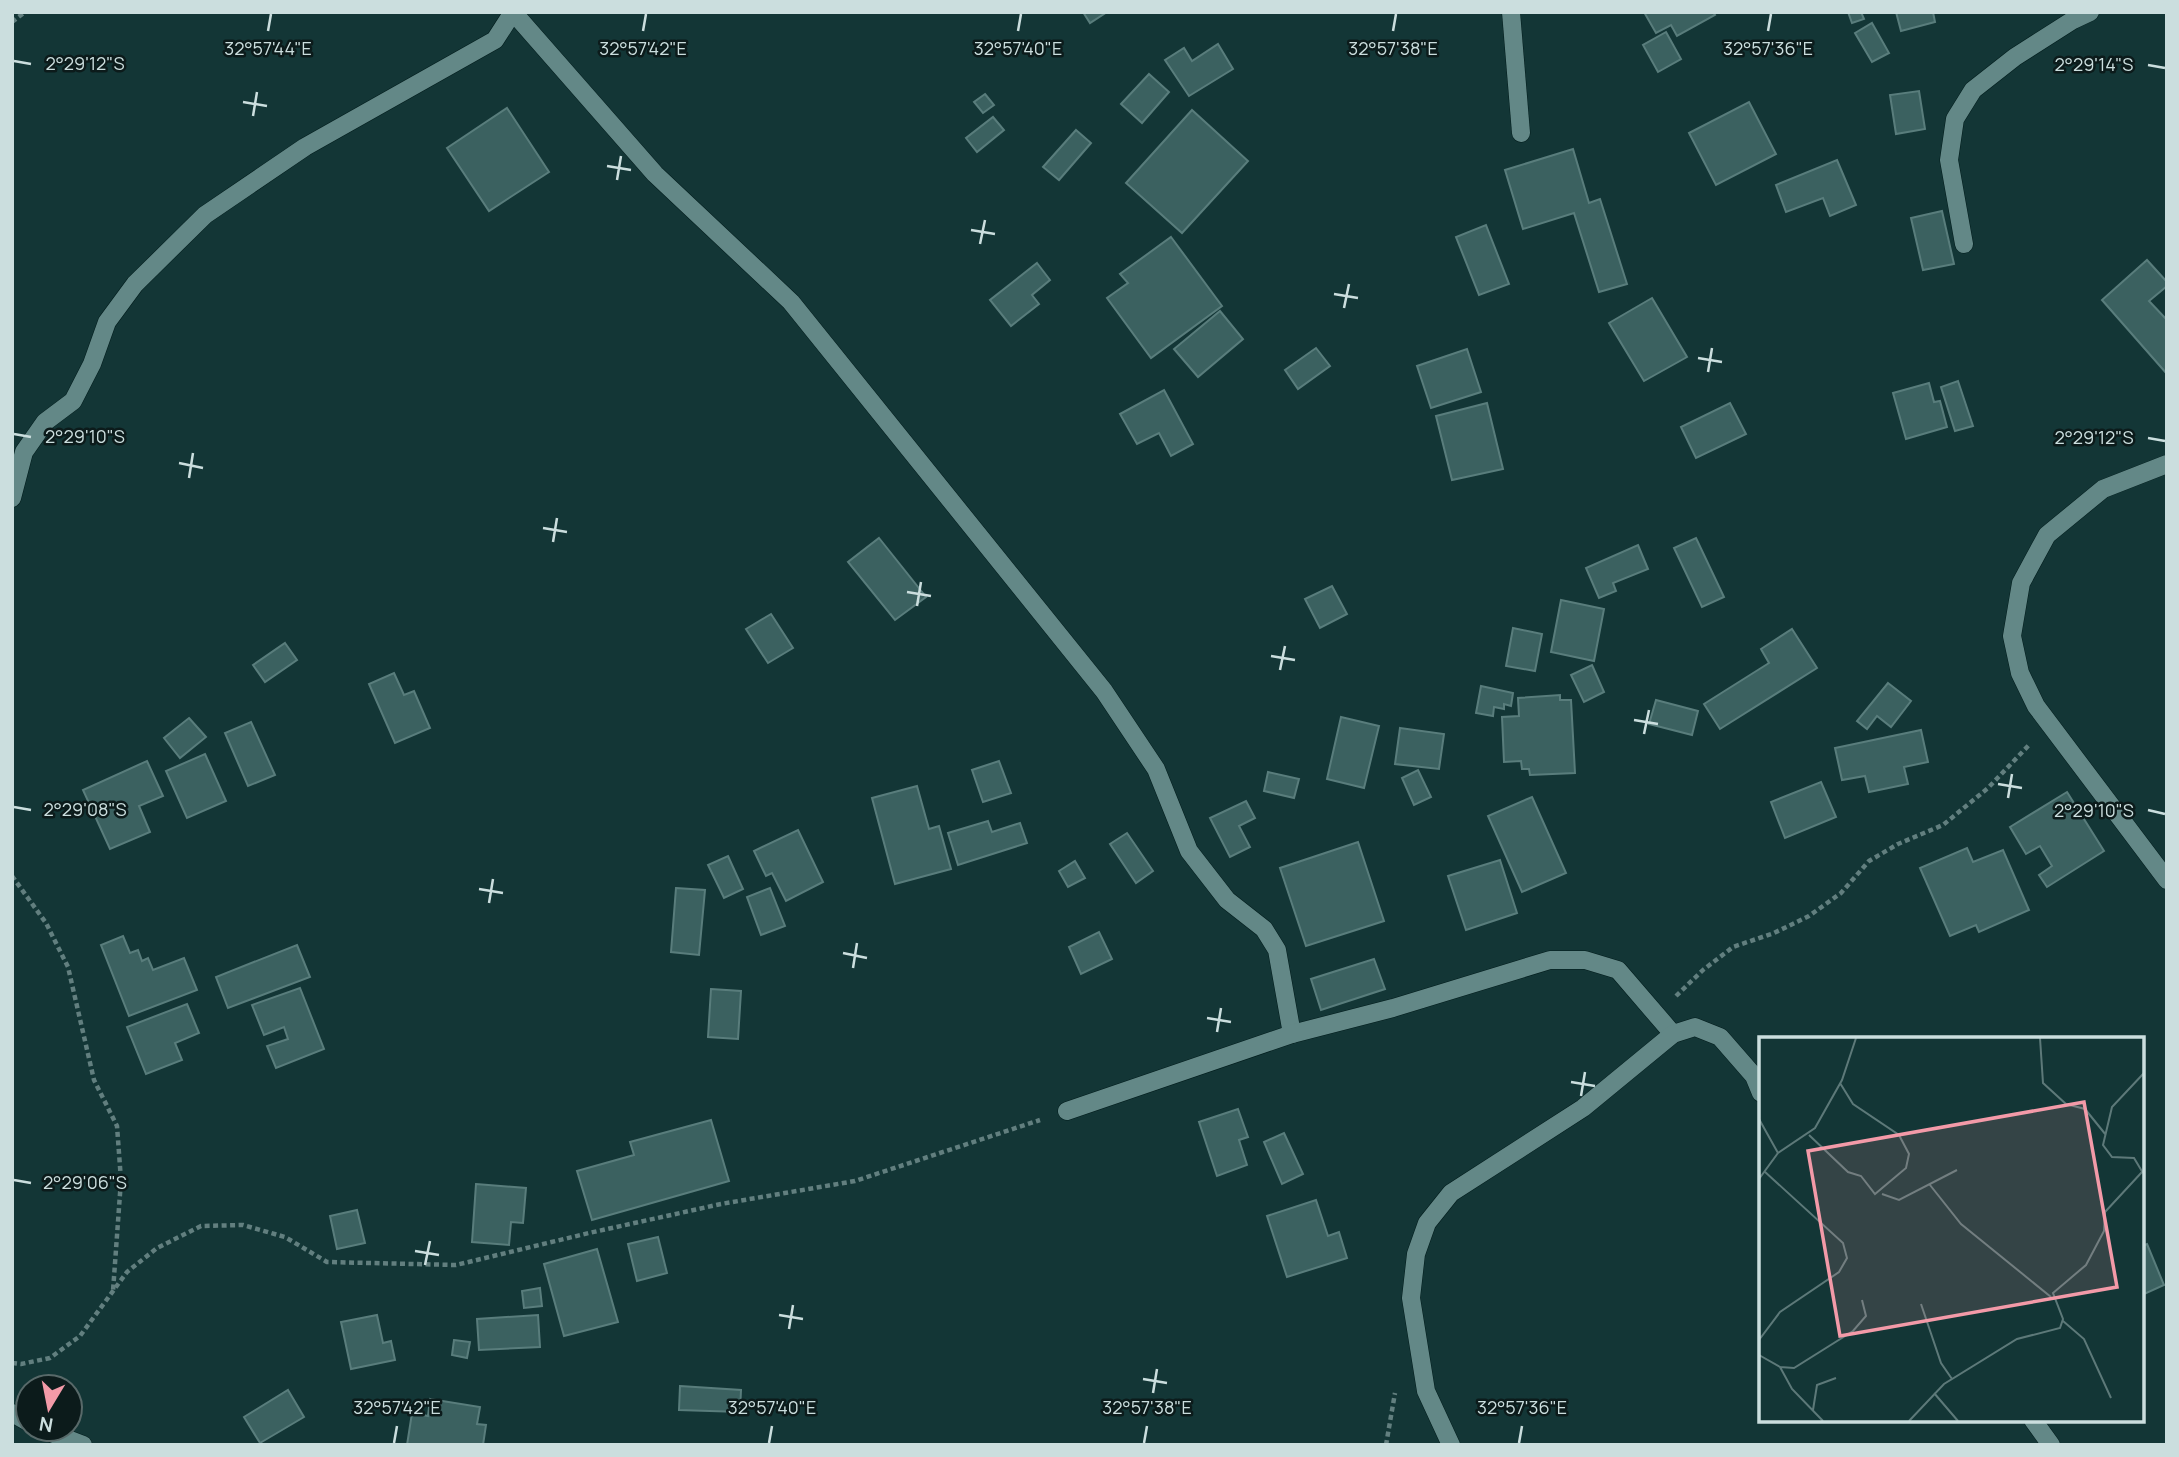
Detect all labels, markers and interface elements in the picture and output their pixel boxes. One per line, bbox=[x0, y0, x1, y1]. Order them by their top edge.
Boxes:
text: 32°57'44"E bbox=[224, 36, 312, 60]
text: 32°57'42"E bbox=[599, 36, 687, 60]
text: 32°57'40"E bbox=[974, 36, 1062, 60]
text: 32°57'38"E bbox=[1348, 36, 1438, 60]
text: 32°57'36"E bbox=[1723, 36, 1813, 60]
text: 2°29'12"S bbox=[45, 51, 125, 75]
text: 2°29'14"S bbox=[2055, 52, 2133, 76]
text: 2°29'10"S bbox=[45, 424, 125, 448]
text: 2°29'12"S bbox=[2054, 425, 2134, 449]
text: 2°29'08"S bbox=[43, 797, 127, 821]
text: 2°29'10"S bbox=[2054, 798, 2134, 822]
inset map bbox=[1759, 1037, 2144, 1422]
text: 2°29'06"S bbox=[43, 1170, 127, 1194]
north arrow bbox=[14, 1373, 84, 1443]
text: 32°57'42"E bbox=[353, 1395, 441, 1419]
text: 32°57'40"E bbox=[728, 1395, 816, 1419]
text: 32°57'38"E bbox=[1102, 1395, 1192, 1419]
text: 32°57'36"E bbox=[1477, 1395, 1567, 1419]
text: N bbox=[37, 1411, 55, 1439]

